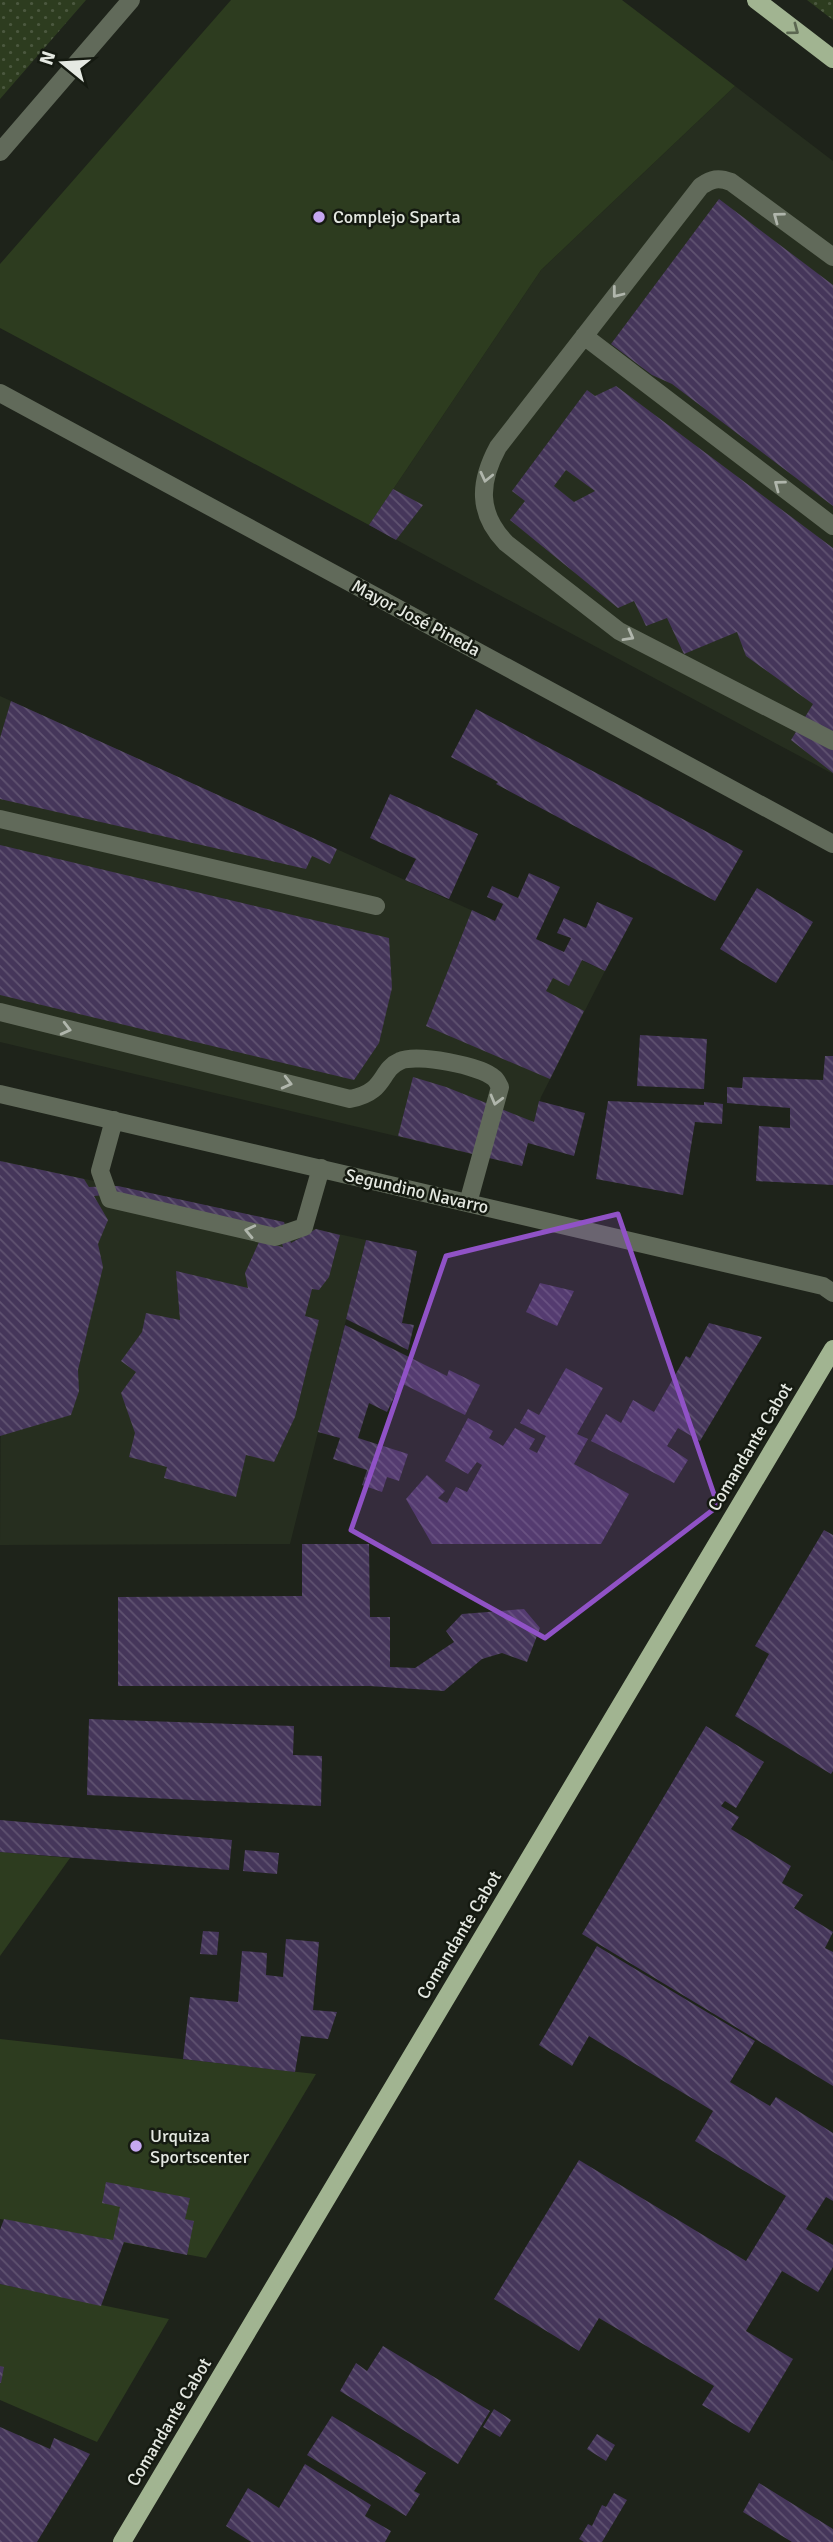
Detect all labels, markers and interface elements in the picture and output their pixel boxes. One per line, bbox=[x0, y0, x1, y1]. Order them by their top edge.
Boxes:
one-way arrow bbox=[787, 21, 799, 34]
north arrow bbox=[28, 28, 98, 98]
text: N bbox=[34, 48, 61, 68]
place label: Complejo Sparta bbox=[333, 206, 461, 228]
marker: Complejo Sparta bbox=[311, 209, 327, 225]
one-way arrow bbox=[773, 212, 786, 225]
one-way arrow bbox=[613, 285, 626, 298]
one-way arrow bbox=[480, 471, 495, 483]
one-way arrow bbox=[774, 480, 786, 493]
street label: Mayor José Pineda bbox=[348, 575, 484, 661]
one-way arrow bbox=[622, 628, 634, 641]
one-way arrow bbox=[60, 1021, 72, 1035]
one-way arrow bbox=[281, 1075, 293, 1089]
one-way arrow bbox=[490, 1093, 504, 1105]
street label: Segundino Navarro bbox=[343, 1164, 491, 1218]
one-way arrow bbox=[244, 1225, 256, 1240]
street label: Comandante Cabot bbox=[703, 1379, 797, 1515]
street label: Comandante Cabot bbox=[412, 1867, 506, 2003]
place label: Urquiza Sportscenter bbox=[150, 2125, 249, 2168]
marker: Urquiza Sportscenter bbox=[128, 2138, 144, 2154]
street label: Comandante Cabot bbox=[122, 2354, 216, 2490]

